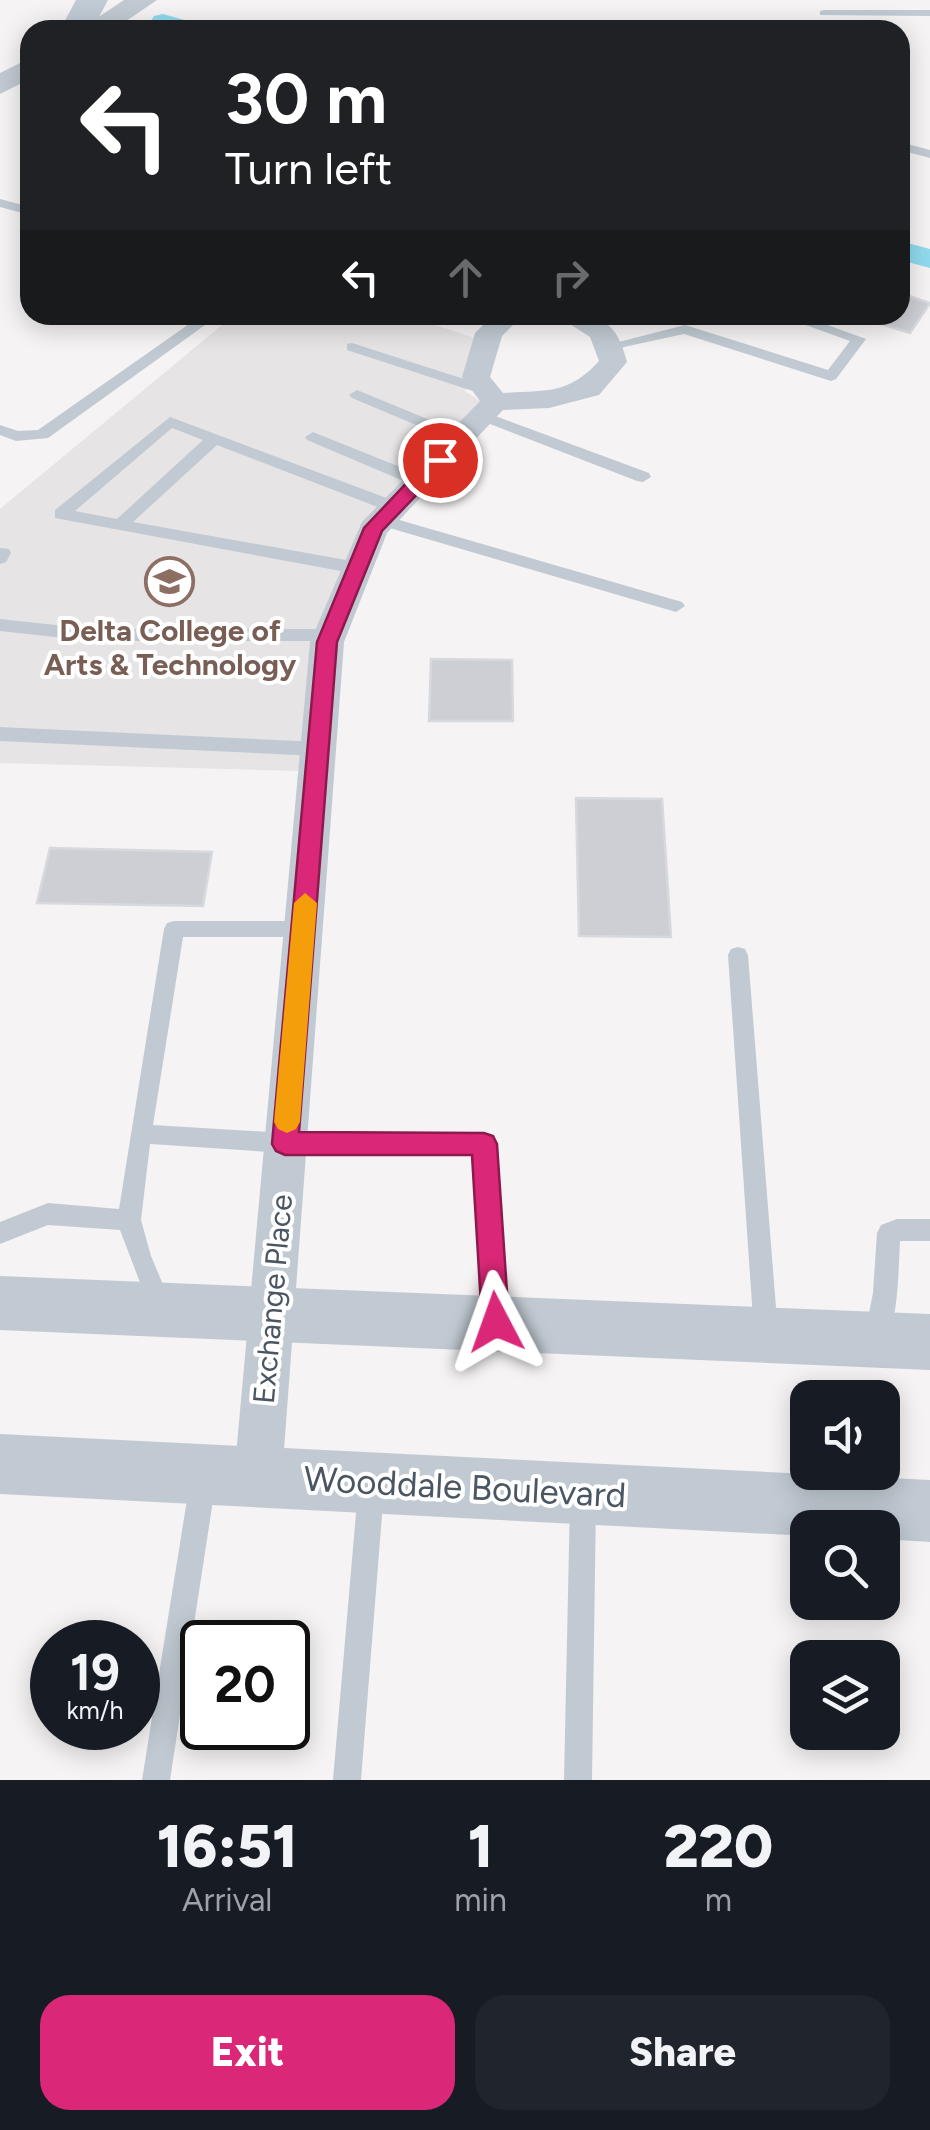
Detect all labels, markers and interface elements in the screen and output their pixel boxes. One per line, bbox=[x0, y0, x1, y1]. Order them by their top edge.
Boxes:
text: 30 m bbox=[225, 56, 387, 141]
icon: left bbox=[60, 60, 190, 190]
text: Turn left bbox=[225, 141, 392, 195]
icon: left bbox=[333, 250, 388, 305]
icon: ahead bbox=[438, 250, 493, 305]
icon: right bbox=[543, 250, 598, 305]
pin bbox=[398, 418, 483, 503]
icon: arrive bbox=[413, 433, 468, 488]
school or university icon: Delta College of Arts & Technology bbox=[144, 556, 196, 608]
place label: Delta College of Arts & Technology bbox=[44, 612, 297, 683]
street label: Exchange Place bbox=[245, 1193, 300, 1405]
position arrow bbox=[444, 1270, 548, 1374]
map controls bbox=[790, 1380, 900, 1750]
button: sound bbox=[790, 1380, 900, 1490]
street label: Wooddale Boulevard bbox=[303, 1458, 627, 1516]
button: search bbox=[790, 1510, 900, 1620]
speed limit sign: 20 bbox=[180, 1620, 310, 1750]
button: layers bbox=[790, 1640, 900, 1750]
text: 19 bbox=[70, 1642, 120, 1703]
text: km/h bbox=[66, 1695, 124, 1725]
text: 16:51 bbox=[157, 1810, 298, 1882]
text: 1 bbox=[468, 1810, 493, 1882]
text: 220 bbox=[664, 1810, 773, 1882]
text: Arrival bbox=[182, 1881, 272, 1919]
text: min bbox=[454, 1881, 507, 1919]
text: m bbox=[705, 1881, 732, 1919]
button: Exit bbox=[40, 1995, 455, 2110]
button: Share bbox=[475, 1995, 890, 2110]

